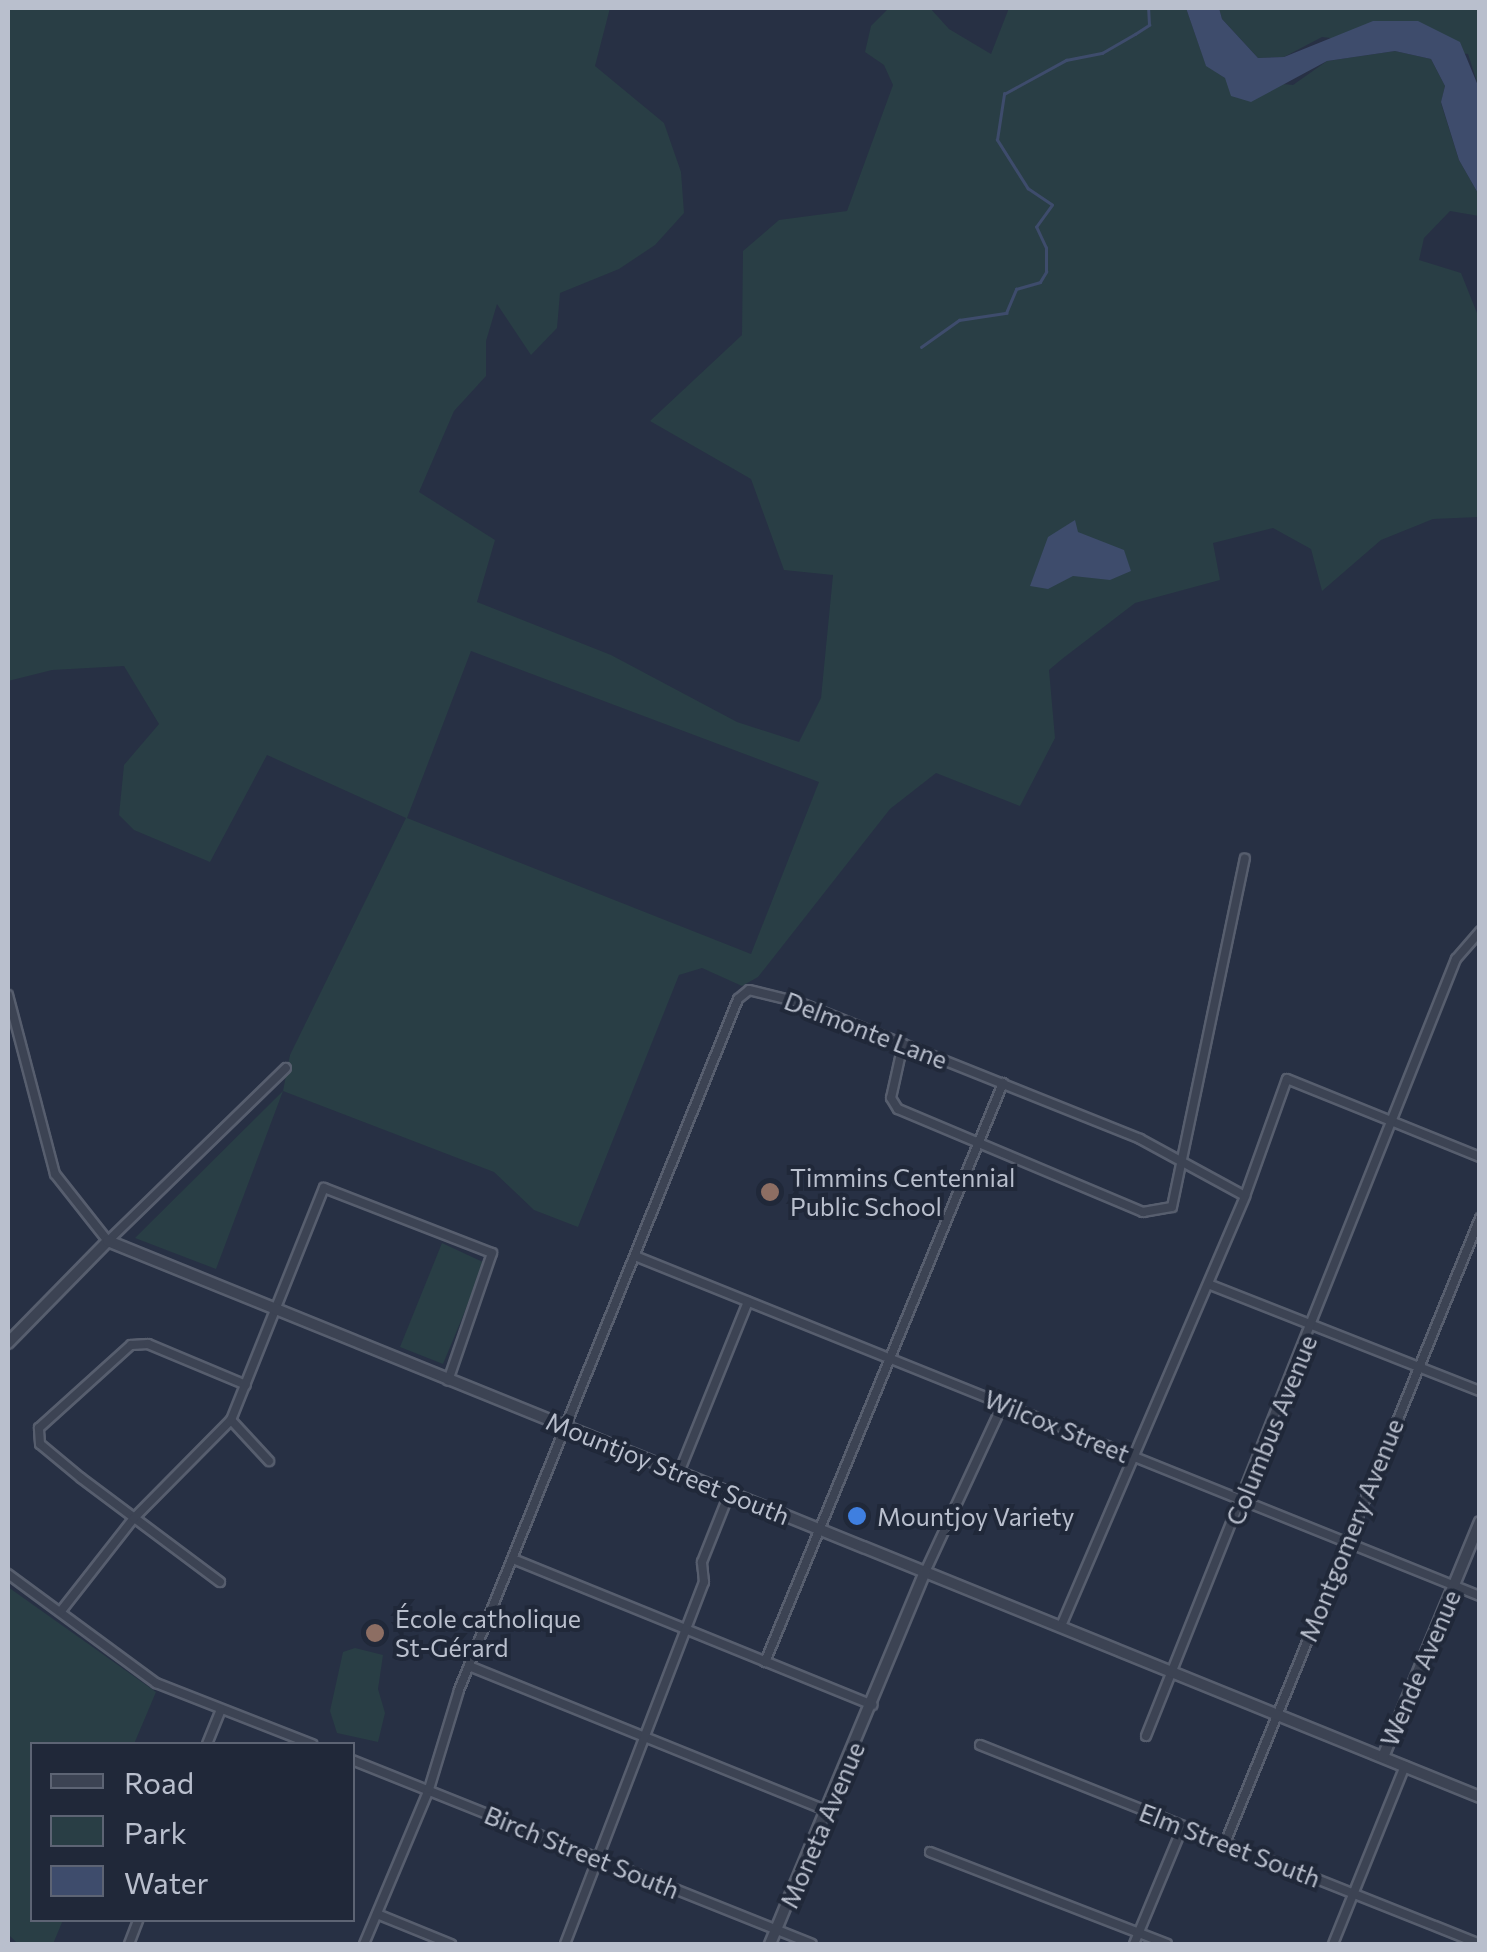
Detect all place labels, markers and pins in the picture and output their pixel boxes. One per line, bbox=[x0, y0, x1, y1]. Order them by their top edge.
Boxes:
place label: Timmins Centennial Public School bbox=[790, 1163, 1015, 1222]
marker: Timmins Centennial Public School bbox=[759, 1181, 781, 1203]
place label: Mountjoy Variety bbox=[877, 1501, 1074, 1531]
marker: Mountjoy Variety bbox=[846, 1505, 868, 1527]
place label: École catholique St-Gérard bbox=[395, 1604, 581, 1663]
marker: École catholique St-Gérard bbox=[364, 1622, 386, 1644]

